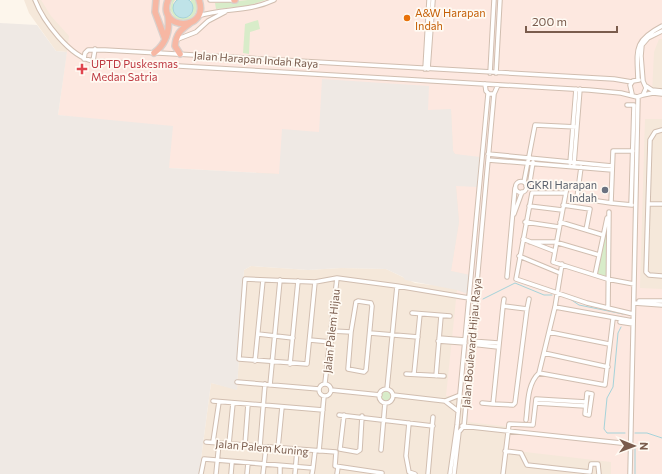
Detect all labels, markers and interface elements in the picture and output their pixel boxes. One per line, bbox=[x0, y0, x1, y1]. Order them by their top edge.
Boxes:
place label: A&W Harapan Indah bbox=[415, 6, 486, 32]
scale bar bbox=[526, 8, 617, 34]
marker: A&W Harapan Indah bbox=[402, 13, 412, 23]
text: 200 m bbox=[532, 14, 567, 28]
street label: Jalan Harapan Indah Raya bbox=[193, 48, 319, 71]
place label: UPTD Puskesmas Medan Satria bbox=[91, 57, 178, 83]
marker: UPTD Puskesmas Medan Satria bbox=[76, 63, 88, 75]
place label: GKRI Harapan Indah bbox=[526, 178, 597, 204]
marker: GKRI Harapan Indah bbox=[600, 185, 610, 195]
street label: Jalan Boulevard Hijau Raya bbox=[459, 278, 484, 409]
street label: Jalan Palem Hijau bbox=[320, 288, 343, 374]
north arrow bbox=[614, 426, 654, 466]
street label: Jalan Palem Kuning bbox=[215, 436, 309, 459]
text: N bbox=[638, 442, 651, 450]

